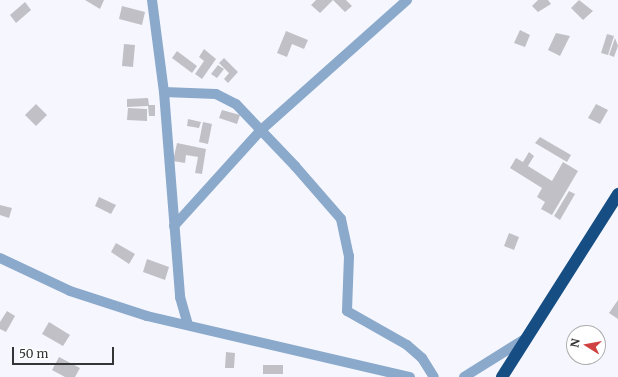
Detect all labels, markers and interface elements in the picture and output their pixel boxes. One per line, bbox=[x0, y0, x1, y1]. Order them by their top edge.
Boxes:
north arrow bbox=[566, 325, 606, 365]
text: N bbox=[567, 337, 583, 349]
scale bar bbox=[14, 339, 116, 365]
text: 50 m bbox=[19, 346, 48, 361]

